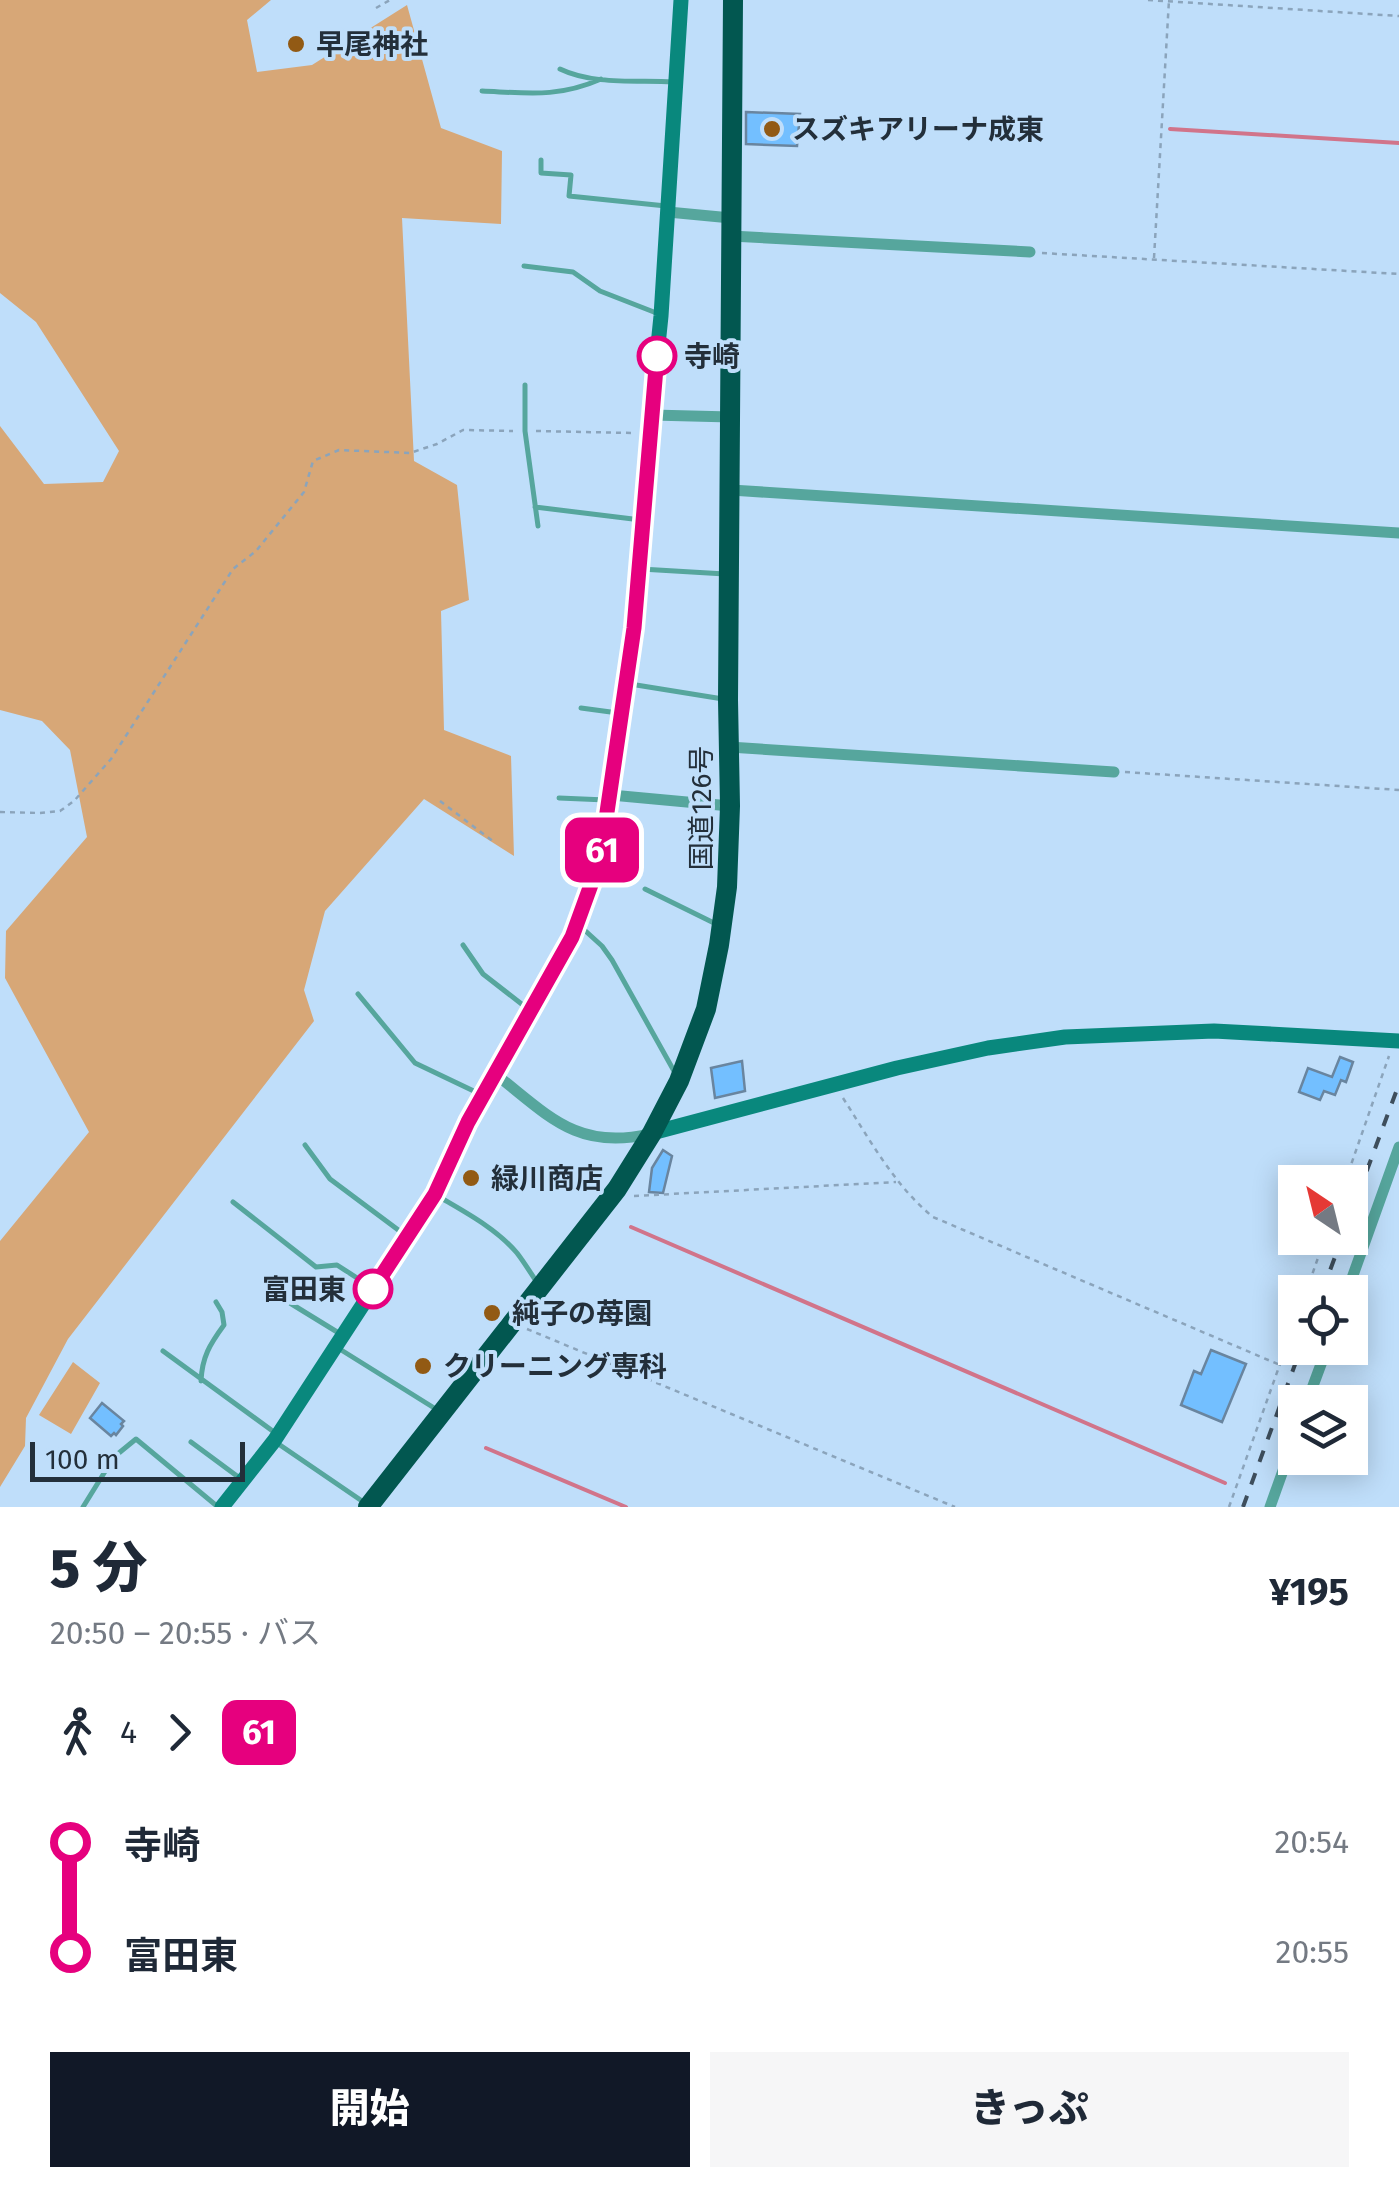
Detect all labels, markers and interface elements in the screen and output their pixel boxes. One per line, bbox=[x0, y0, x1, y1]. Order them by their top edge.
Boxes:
place label: 早尾神社 bbox=[316, 28, 428, 61]
marker: 早尾神社 bbox=[285, 33, 307, 55]
place label: スズキアリーナ成東 bbox=[792, 113, 1044, 146]
marker: スズキアリーナ成東 bbox=[761, 118, 783, 140]
marker: 寺崎 bbox=[638, 337, 676, 375]
place label: 寺崎 bbox=[684, 340, 740, 373]
street label: 国道126号 bbox=[685, 746, 718, 870]
line badge: 61 bbox=[557, 818, 647, 882]
text: 61 bbox=[585, 829, 619, 871]
place label: 緑川商店 bbox=[491, 1162, 603, 1195]
north arrow bbox=[1278, 1165, 1368, 1255]
map controls bbox=[1278, 1165, 1368, 1475]
marker: 緑川商店 bbox=[460, 1167, 482, 1189]
marker: 富田東 bbox=[354, 1270, 392, 1308]
place label: 富田東 bbox=[262, 1273, 346, 1306]
button: locate bbox=[1278, 1275, 1368, 1365]
place label: 純子の苺園 bbox=[512, 1297, 652, 1330]
marker: 純子の苺園 bbox=[481, 1302, 503, 1324]
place label: クリーニング専科 bbox=[443, 1350, 667, 1383]
marker: クリーニング専科 bbox=[412, 1355, 434, 1377]
button: layers bbox=[1278, 1385, 1368, 1475]
scale bar bbox=[30, 1437, 245, 1482]
text: 100 m bbox=[45, 1443, 120, 1476]
text: 5 分 bbox=[50, 1536, 148, 1602]
text: ¥195 bbox=[1269, 1569, 1349, 1615]
text: 20:50 – 20:55 · バス bbox=[50, 1614, 321, 1652]
icon: walk bbox=[50, 1705, 105, 1760]
icon: forward bbox=[152, 1705, 207, 1760]
text: 61 bbox=[242, 1711, 276, 1753]
text: 4 bbox=[120, 1713, 137, 1751]
text: 寺崎 bbox=[124, 1823, 200, 1869]
text: 20:54 bbox=[1274, 1823, 1349, 1861]
text: 富田東 bbox=[124, 1933, 238, 1979]
text: 20:55 bbox=[1276, 1933, 1349, 1971]
button: 開始 bbox=[50, 2052, 690, 2167]
button: きっぷ bbox=[710, 2052, 1349, 2167]

